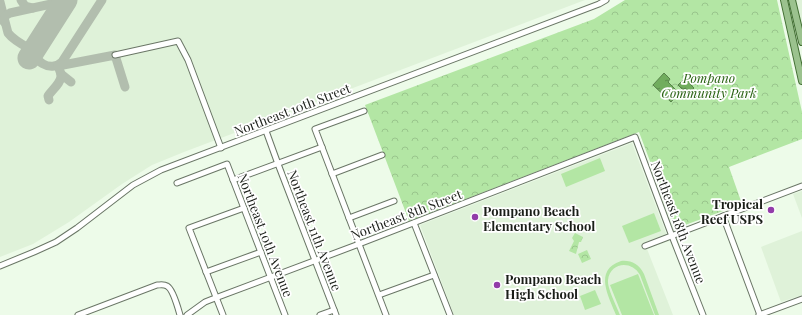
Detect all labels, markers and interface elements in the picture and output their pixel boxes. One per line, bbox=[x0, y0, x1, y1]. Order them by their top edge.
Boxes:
park label: Pompano Community Park bbox=[661, 69, 757, 101]
street label: Northeast 10th Street bbox=[231, 79, 353, 139]
street label: Northeast 18th Avenue bbox=[648, 158, 710, 286]
street label: Northeast 11th Avenue bbox=[284, 167, 346, 293]
street label: Northeast 10th Avenue bbox=[235, 171, 298, 300]
street label: Northeast 8th Street bbox=[348, 185, 464, 243]
place label: Tropical Reef USPS bbox=[701, 195, 763, 227]
place label: Pompano Beach Elementary School bbox=[483, 202, 595, 234]
marker: Tropical Reef USPS bbox=[766, 205, 776, 215]
marker: Pompano Beach Elementary School bbox=[470, 212, 480, 222]
place label: Pompano Beach High School bbox=[505, 270, 602, 302]
marker: Pompano Beach High School bbox=[492, 280, 502, 290]

